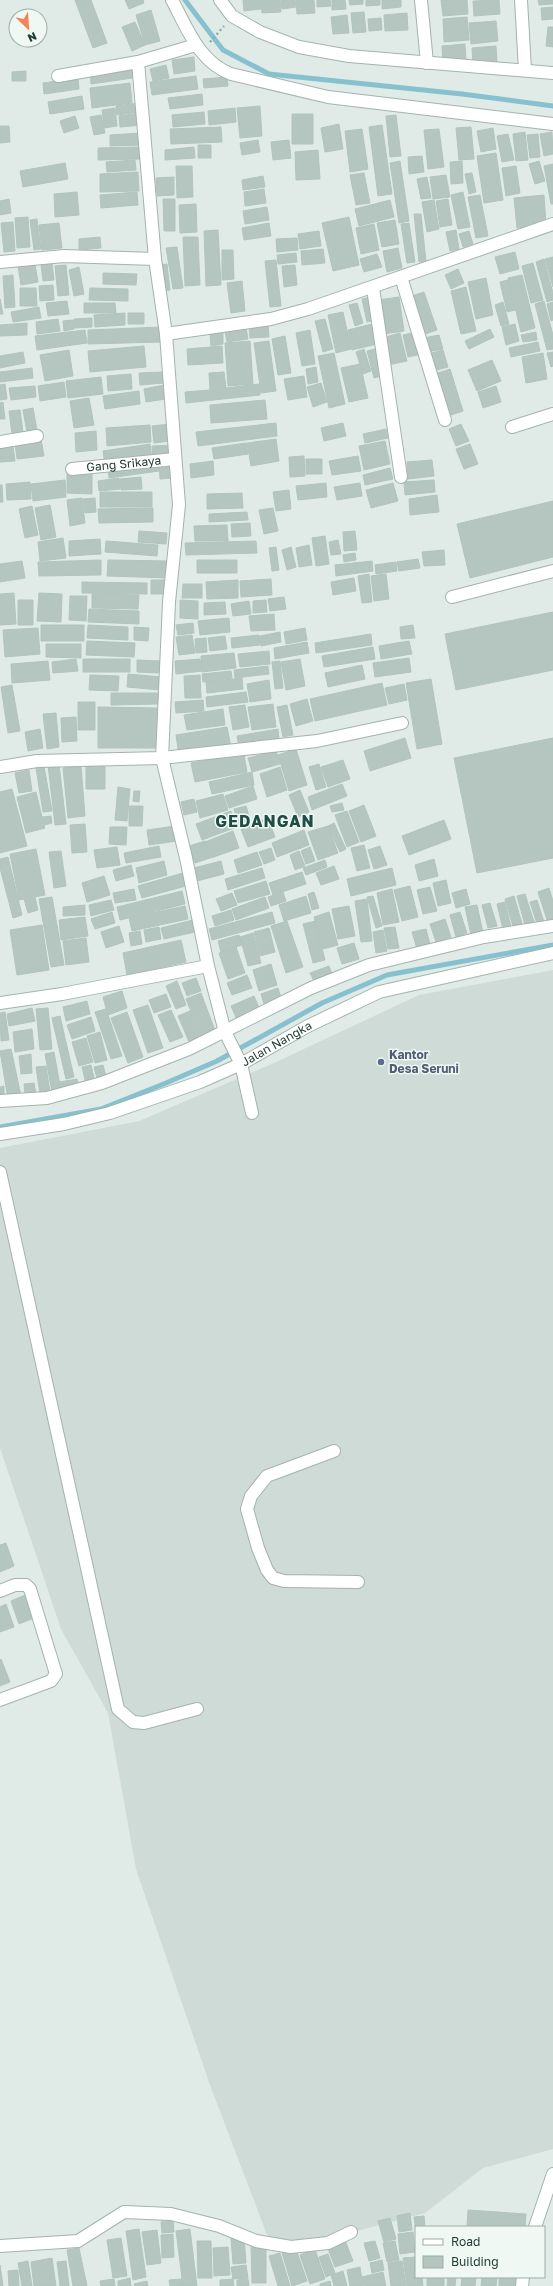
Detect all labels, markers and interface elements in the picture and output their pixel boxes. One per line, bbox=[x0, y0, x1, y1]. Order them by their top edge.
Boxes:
north arrow bbox=[8, 8, 48, 48]
text: N bbox=[26, 30, 39, 45]
street label: Gang Srikaya bbox=[86, 452, 162, 475]
district label: GEDANGAN bbox=[215, 811, 315, 831]
street label: Jalan Nangka bbox=[238, 1017, 314, 1069]
place label: Kantor Desa Seruni bbox=[389, 1047, 459, 1076]
marker: Kantor Desa Seruni bbox=[376, 1057, 386, 1067]
legend bbox=[415, 2226, 545, 2278]
text: Road bbox=[451, 2234, 480, 2249]
text: Building bbox=[451, 2254, 499, 2269]

